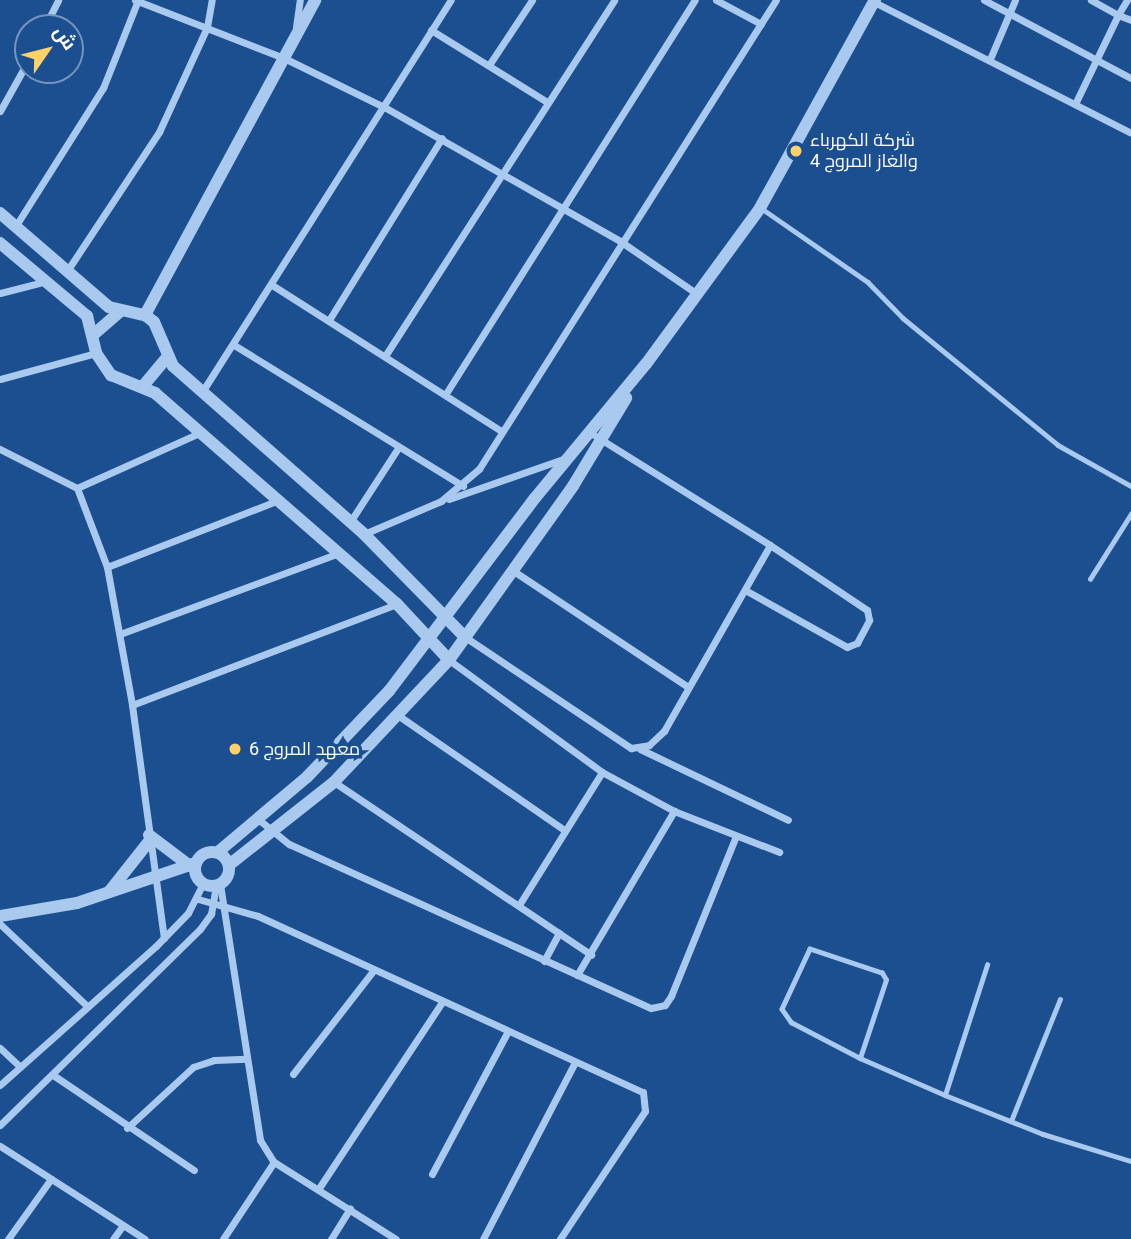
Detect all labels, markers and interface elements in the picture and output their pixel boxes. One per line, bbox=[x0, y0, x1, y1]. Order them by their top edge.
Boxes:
north arrow bbox=[14, 14, 84, 84]
text: ش bbox=[49, 21, 81, 54]
place label: شركة الكهرباء والغاز المروج 4 bbox=[810, 130, 918, 172]
marker: شركة الكهرباء والغاز المروج 4 bbox=[788, 143, 804, 159]
place label: معهد المروج 6 bbox=[249, 738, 360, 760]
marker: معهد المروج 6 bbox=[227, 741, 243, 757]

